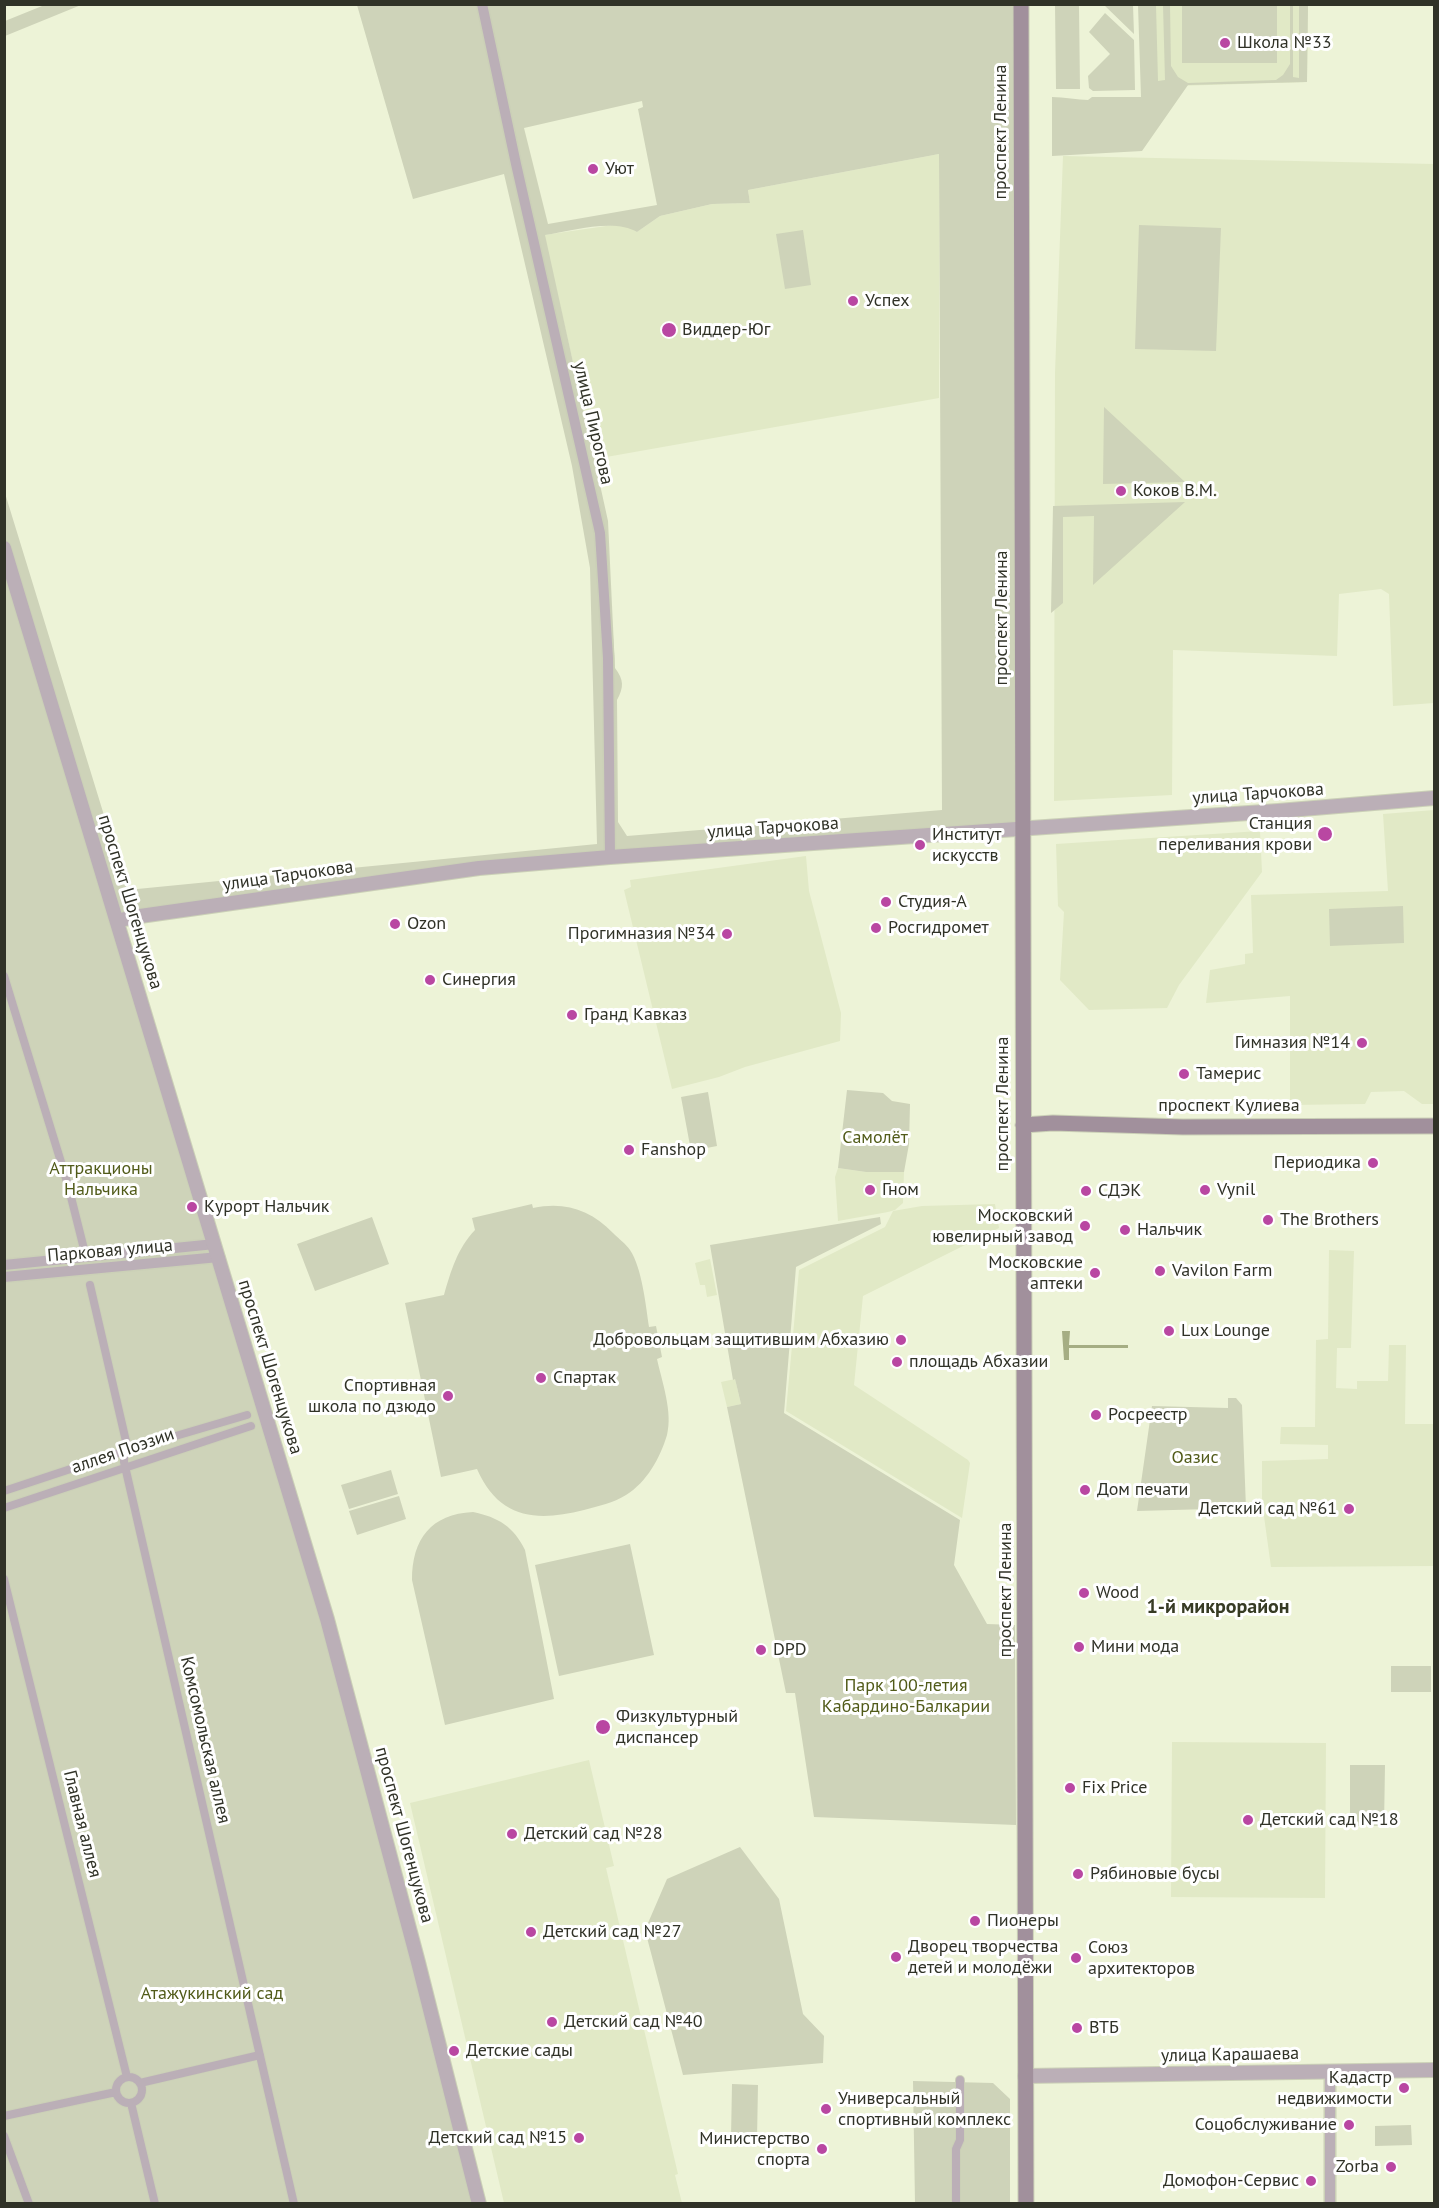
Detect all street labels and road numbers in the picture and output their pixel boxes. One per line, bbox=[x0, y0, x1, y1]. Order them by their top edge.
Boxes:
street label: проспект Ленина bbox=[990, 64, 1012, 200]
street label: улица Пирогова bbox=[568, 359, 618, 487]
street label: проспект Ленина bbox=[991, 550, 1013, 686]
street label: улица Тарчокова bbox=[1192, 779, 1324, 809]
street label: проспект Шогенцукова bbox=[93, 812, 167, 992]
street label: улица Тарчокова bbox=[707, 813, 839, 843]
street label: улица Тарчокова bbox=[221, 856, 355, 896]
street label: проспект Ленина bbox=[992, 1036, 1014, 1172]
street label: проспект Кулиева bbox=[1158, 1095, 1300, 1117]
street label: Парковая улица bbox=[46, 1235, 174, 1267]
street label: проспект Шогенцукова bbox=[233, 1277, 307, 1457]
street label: аллея Поэзии bbox=[69, 1423, 177, 1479]
street label: проспект Ленина bbox=[995, 1522, 1017, 1658]
street label: Комсомольская аллея bbox=[175, 1654, 235, 1826]
street label: проспект Шогенцукова bbox=[370, 1745, 438, 1925]
street label: Главная аллея bbox=[58, 1768, 106, 1880]
street label: улица Карашаева bbox=[1161, 2043, 1299, 2067]

